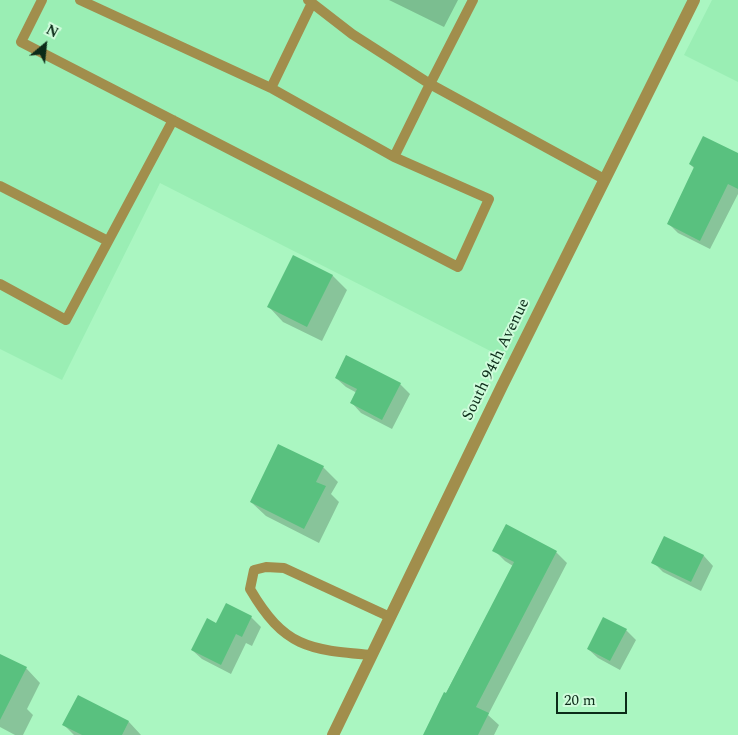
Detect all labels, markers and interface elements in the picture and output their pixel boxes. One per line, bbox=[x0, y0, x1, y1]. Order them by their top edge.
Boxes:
text: N bbox=[42, 19, 62, 43]
north arrow bbox=[20, 20, 70, 70]
street label: South 94th Avenue bbox=[459, 296, 535, 424]
scale bar bbox=[558, 682, 629, 714]
text: 20 m bbox=[564, 689, 596, 712]

